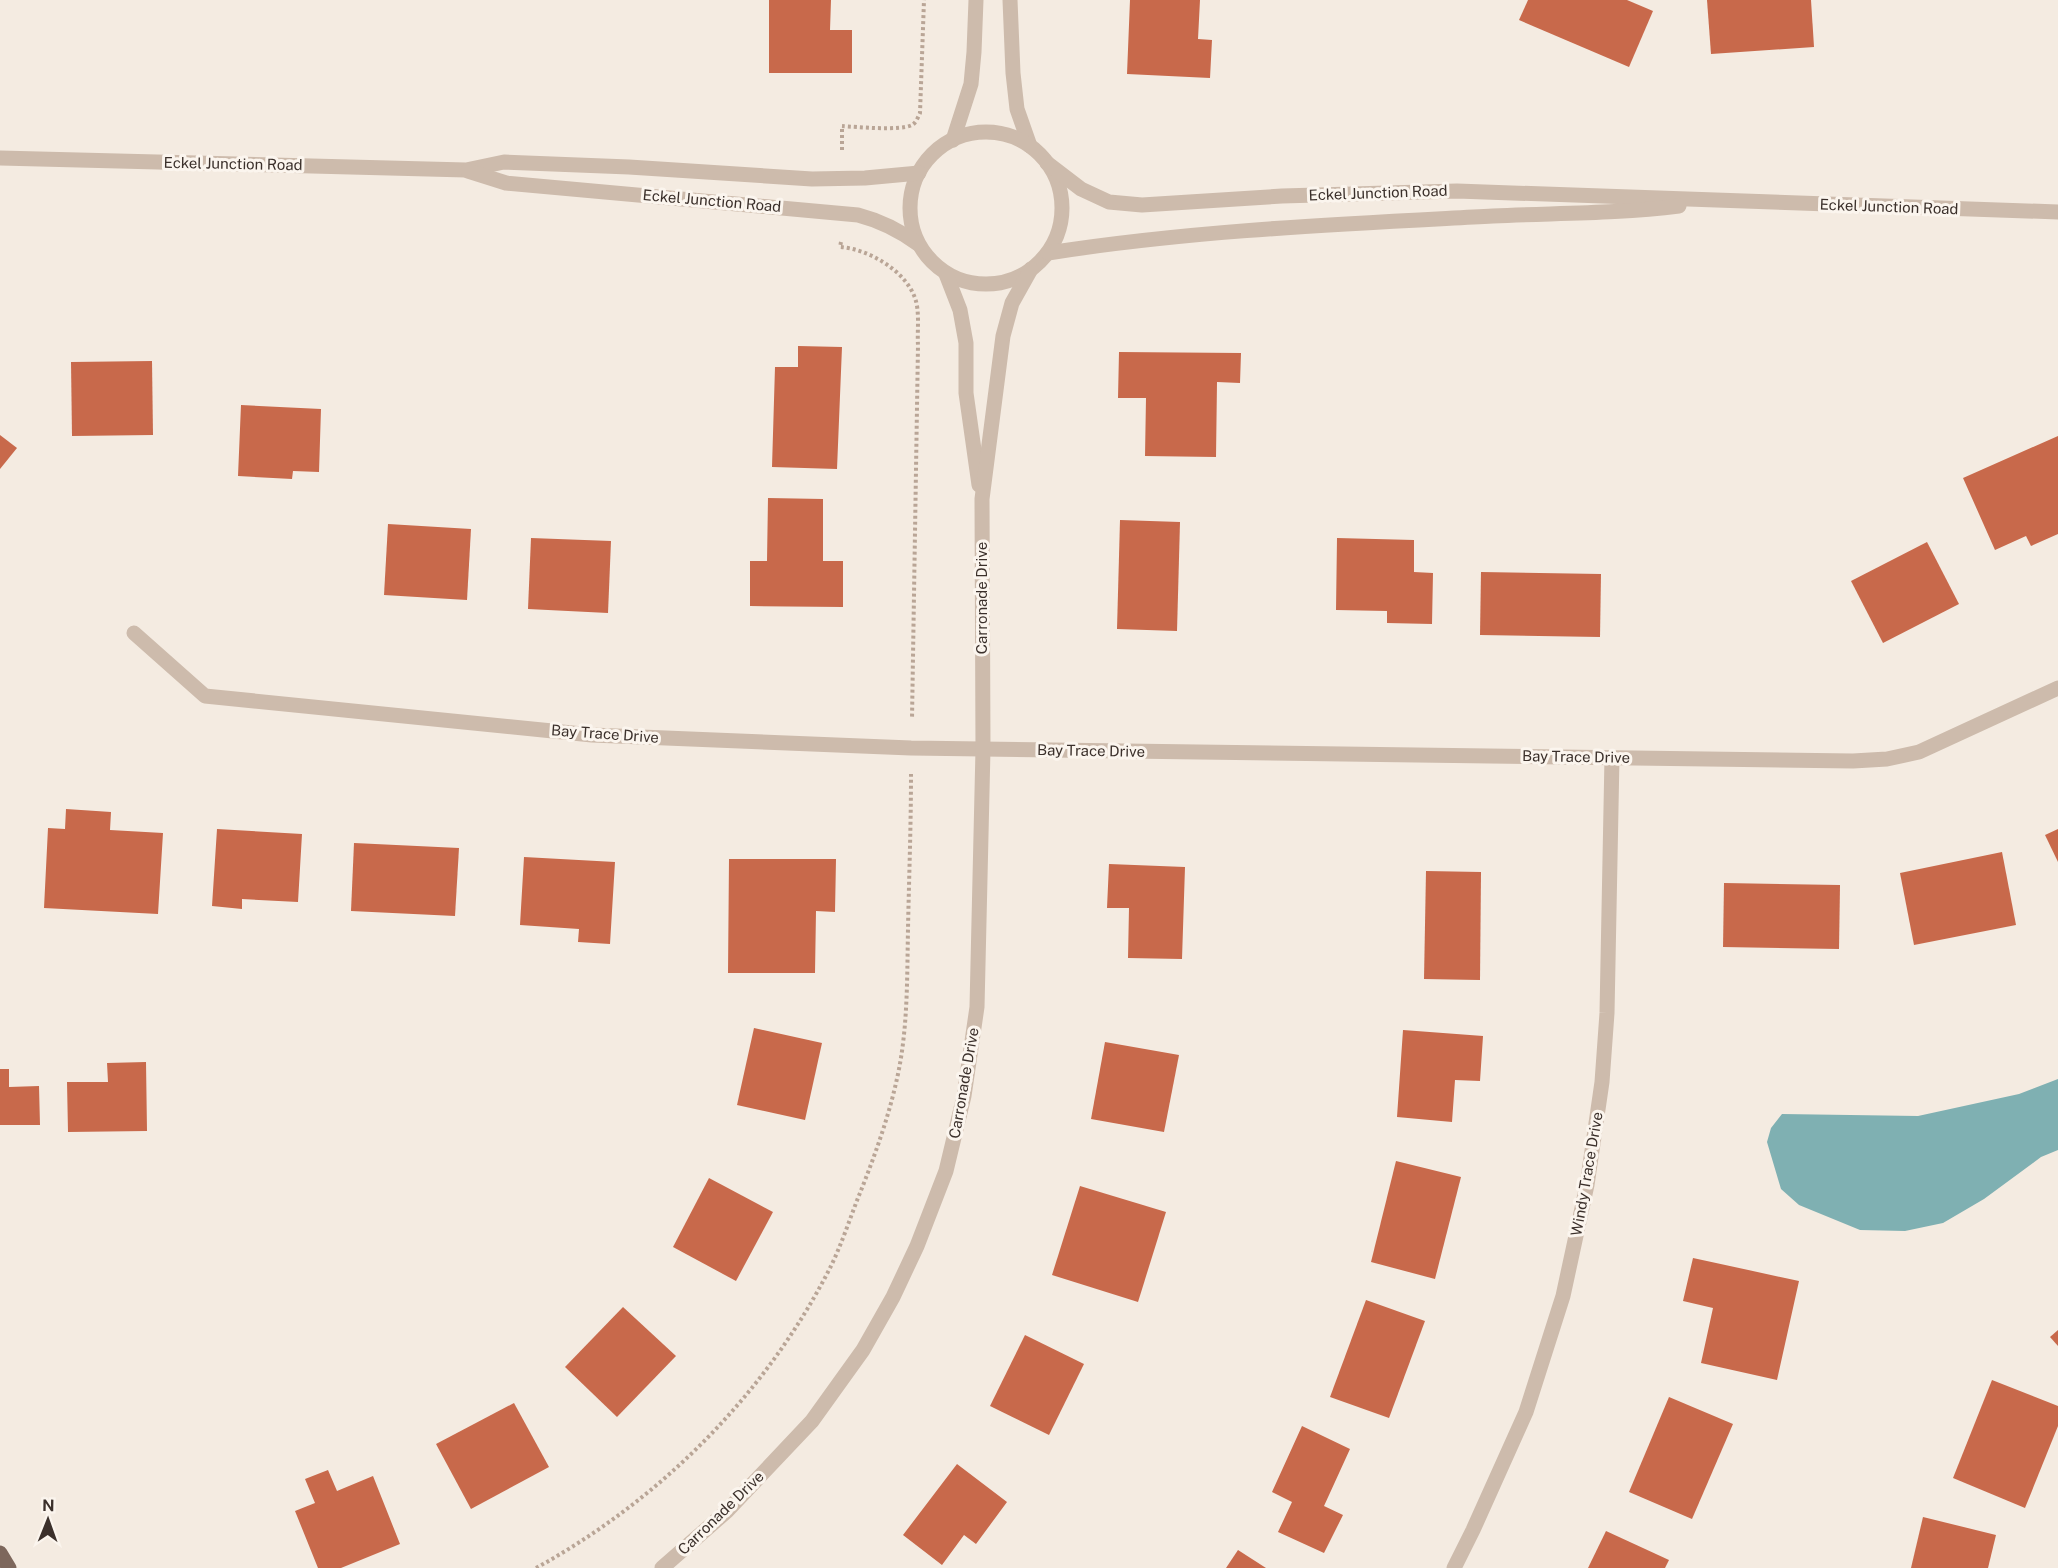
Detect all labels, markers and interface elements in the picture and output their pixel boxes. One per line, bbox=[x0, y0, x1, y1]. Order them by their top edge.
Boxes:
street label: Eckel Junction Road bbox=[163, 154, 303, 173]
street label: Eckel Junction Road bbox=[1308, 182, 1448, 203]
street label: Eckel Junction Road bbox=[642, 186, 782, 215]
street label: Eckel Junction Road bbox=[1819, 196, 1959, 217]
street label: Carronade Drive bbox=[973, 542, 990, 654]
street label: Bay Trace Drive bbox=[551, 721, 660, 746]
street label: Bay Trace Drive bbox=[1037, 741, 1145, 760]
street label: Bay Trace Drive bbox=[1522, 747, 1630, 766]
street label: Carronade Drive bbox=[945, 1026, 982, 1140]
street label: Windy Trace Drive bbox=[1567, 1111, 1606, 1237]
street label: Carronade Drive bbox=[674, 1467, 767, 1558]
north arrow bbox=[18, 1490, 78, 1550]
text: N bbox=[42, 1496, 55, 1515]

